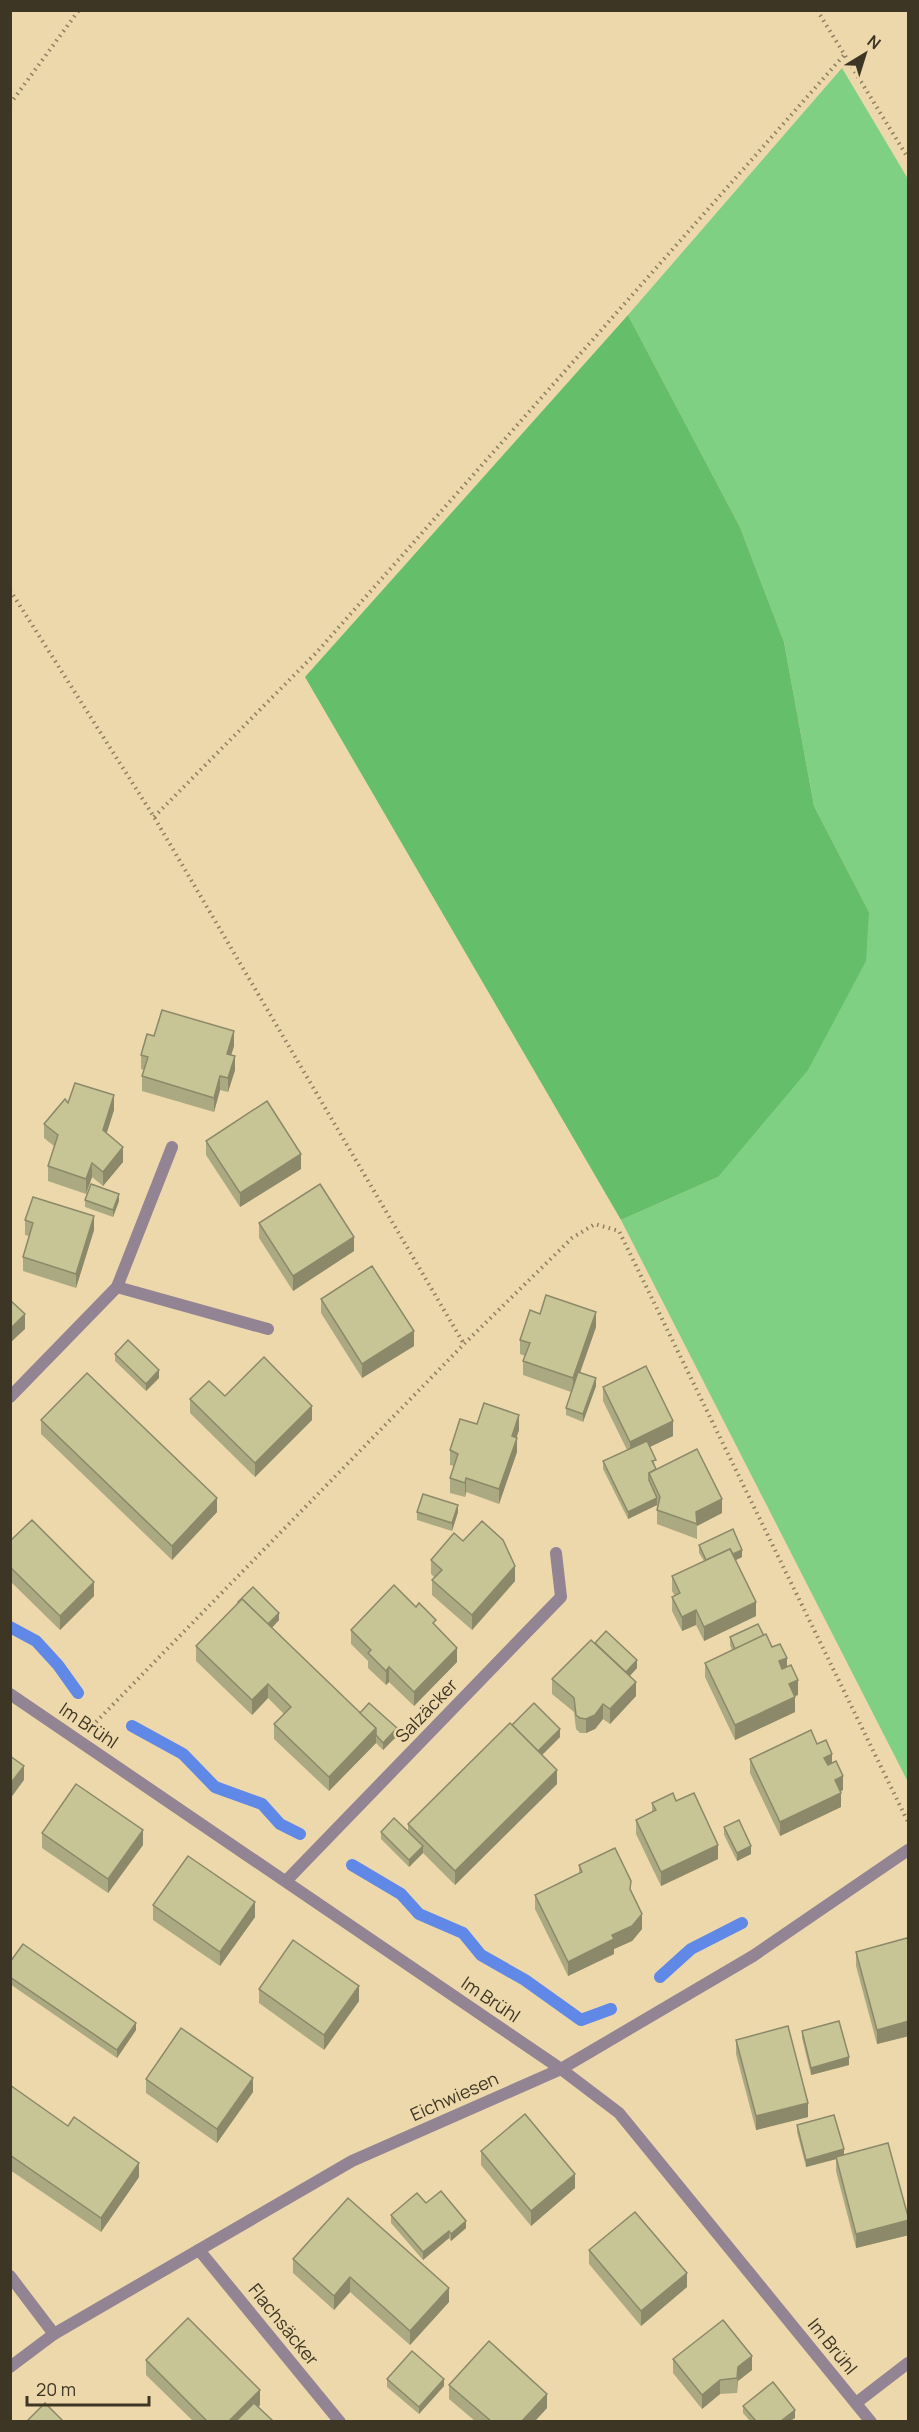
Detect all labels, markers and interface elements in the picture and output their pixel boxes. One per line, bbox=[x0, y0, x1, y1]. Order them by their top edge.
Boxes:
north arrow bbox=[835, 24, 895, 84]
text: N bbox=[863, 30, 886, 54]
street label: Salzäcker bbox=[390, 1673, 463, 1747]
street label: Im Brühl bbox=[55, 1697, 123, 1753]
street label: Im Brühl bbox=[457, 1971, 525, 2027]
street label: Eichwiesen bbox=[406, 2066, 502, 2126]
street label: Flachsäcker bbox=[243, 2278, 325, 2370]
street label: Im Brühl bbox=[803, 2313, 863, 2379]
scale bar bbox=[27, 2369, 148, 2407]
text: 20 m bbox=[36, 2377, 76, 2401]

